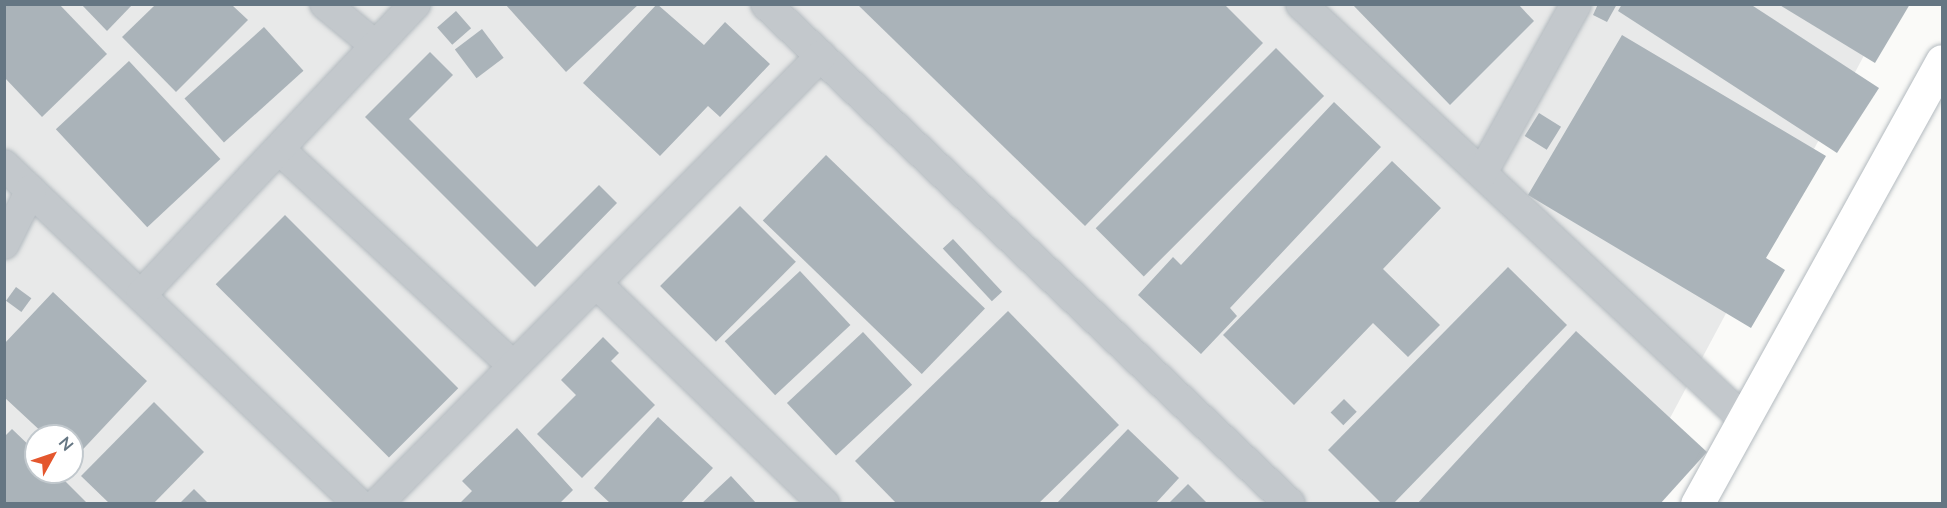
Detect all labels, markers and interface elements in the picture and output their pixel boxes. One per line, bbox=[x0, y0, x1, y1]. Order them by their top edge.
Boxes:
north arrow bbox=[24, 424, 84, 484]
text: N bbox=[55, 433, 78, 454]

